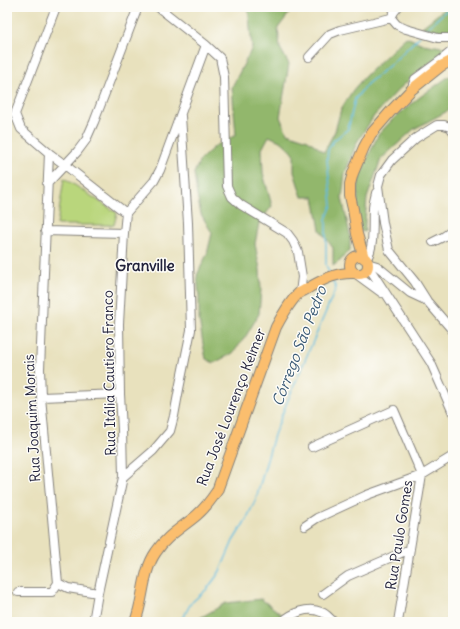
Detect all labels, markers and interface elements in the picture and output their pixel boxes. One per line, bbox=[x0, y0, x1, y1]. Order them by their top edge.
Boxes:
district label: Granville bbox=[115, 256, 175, 275]
water label: Córrego São Pedro bbox=[267, 282, 331, 409]
street label: Rua Itália Cautiero Franco bbox=[99, 290, 119, 456]
street label: Rua José Lourenço Kelmer bbox=[193, 325, 270, 488]
street label: Rua Joaquim Morais bbox=[20, 354, 44, 482]
street label: Rua Paulo Gomes bbox=[381, 479, 417, 591]

